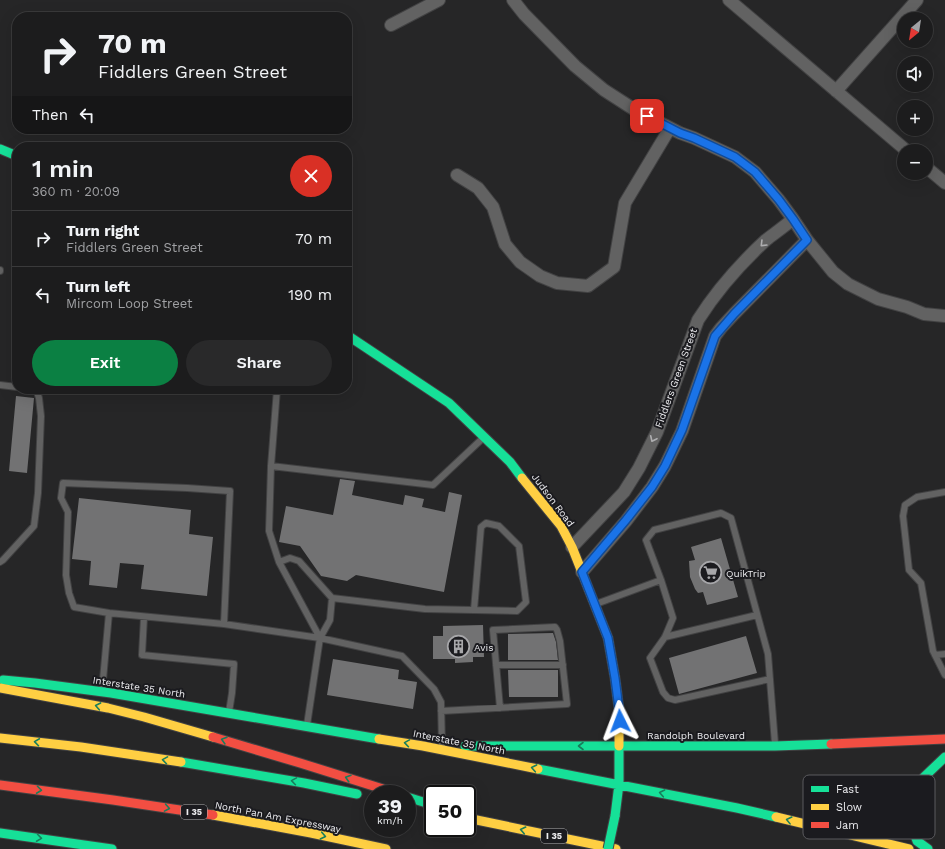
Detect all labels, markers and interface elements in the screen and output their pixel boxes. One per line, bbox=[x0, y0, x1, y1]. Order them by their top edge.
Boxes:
north arrow bbox=[897, 12, 933, 48]
map controls bbox=[897, 12, 933, 180]
text: 70 m bbox=[98, 27, 167, 60]
icon: right bbox=[32, 28, 84, 80]
button: sound bbox=[897, 56, 933, 92]
text: Fiddlers Green Street bbox=[98, 61, 287, 82]
pin bbox=[630, 99, 664, 133]
button: + bbox=[897, 100, 933, 136]
icon: left bbox=[76, 104, 98, 126]
icon: arrive bbox=[636, 105, 658, 127]
text: Then bbox=[32, 106, 68, 124]
button: − bbox=[897, 144, 933, 180]
text: 1 min bbox=[32, 155, 94, 183]
button: close bbox=[290, 155, 332, 197]
text: 360 m · 20:09 bbox=[32, 184, 120, 199]
text: Turn right bbox=[66, 222, 139, 240]
icon: right bbox=[32, 228, 54, 250]
text: 70 m bbox=[295, 230, 332, 248]
one-way arrow bbox=[760, 239, 768, 247]
text: Fiddlers Green Street bbox=[66, 240, 203, 255]
text: Turn left bbox=[66, 278, 130, 296]
icon: left bbox=[32, 284, 54, 306]
text: 190 m bbox=[288, 286, 332, 304]
text: Mircom Loop Street bbox=[66, 296, 192, 311]
street label: Fiddlers Green Street bbox=[653, 326, 699, 429]
button: Exit bbox=[32, 340, 178, 386]
button: Share bbox=[186, 340, 332, 386]
one-way arrow bbox=[650, 435, 658, 442]
street label: Judson Road bbox=[530, 471, 576, 529]
supermarket icon: QuikTrip bbox=[697, 560, 723, 586]
place label: QuikTrip bbox=[726, 568, 766, 579]
building icon: Avis bbox=[445, 634, 471, 660]
place label: Avis bbox=[474, 642, 493, 653]
street label: Interstate 35 North bbox=[92, 674, 186, 700]
position arrow bbox=[599, 700, 641, 742]
one-way arrow bbox=[95, 703, 102, 711]
street label: Interstate 35 North bbox=[412, 728, 506, 756]
street label: Randolph Boulevard bbox=[647, 730, 745, 741]
one-way arrow bbox=[221, 736, 228, 745]
one-way arrow bbox=[34, 738, 40, 747]
one-way arrow bbox=[404, 739, 410, 748]
one-way arrow bbox=[578, 742, 584, 750]
one-way arrow bbox=[162, 756, 168, 765]
one-way arrow bbox=[531, 764, 538, 772]
one-way arrow bbox=[345, 774, 352, 783]
legend bbox=[803, 775, 935, 839]
one-way arrow bbox=[291, 777, 297, 786]
text: Fast bbox=[836, 783, 859, 796]
one-way arrow bbox=[36, 785, 42, 794]
speed limit sign: 50 bbox=[424, 785, 476, 837]
one-way arrow bbox=[659, 789, 665, 797]
text: 39 bbox=[378, 794, 402, 818]
street label: North Pan Am Expressway bbox=[214, 799, 343, 835]
text: Slow bbox=[836, 801, 862, 814]
one-way arrow bbox=[164, 803, 171, 811]
road number: I 35 bbox=[181, 805, 207, 819]
text: km/h bbox=[377, 815, 403, 826]
one-way arrow bbox=[786, 817, 792, 825]
text: Jam bbox=[836, 819, 859, 832]
one-way arrow bbox=[520, 826, 526, 834]
road number: I 35 bbox=[541, 829, 567, 843]
one-way arrow bbox=[320, 831, 326, 839]
one-way arrow bbox=[36, 833, 42, 842]

